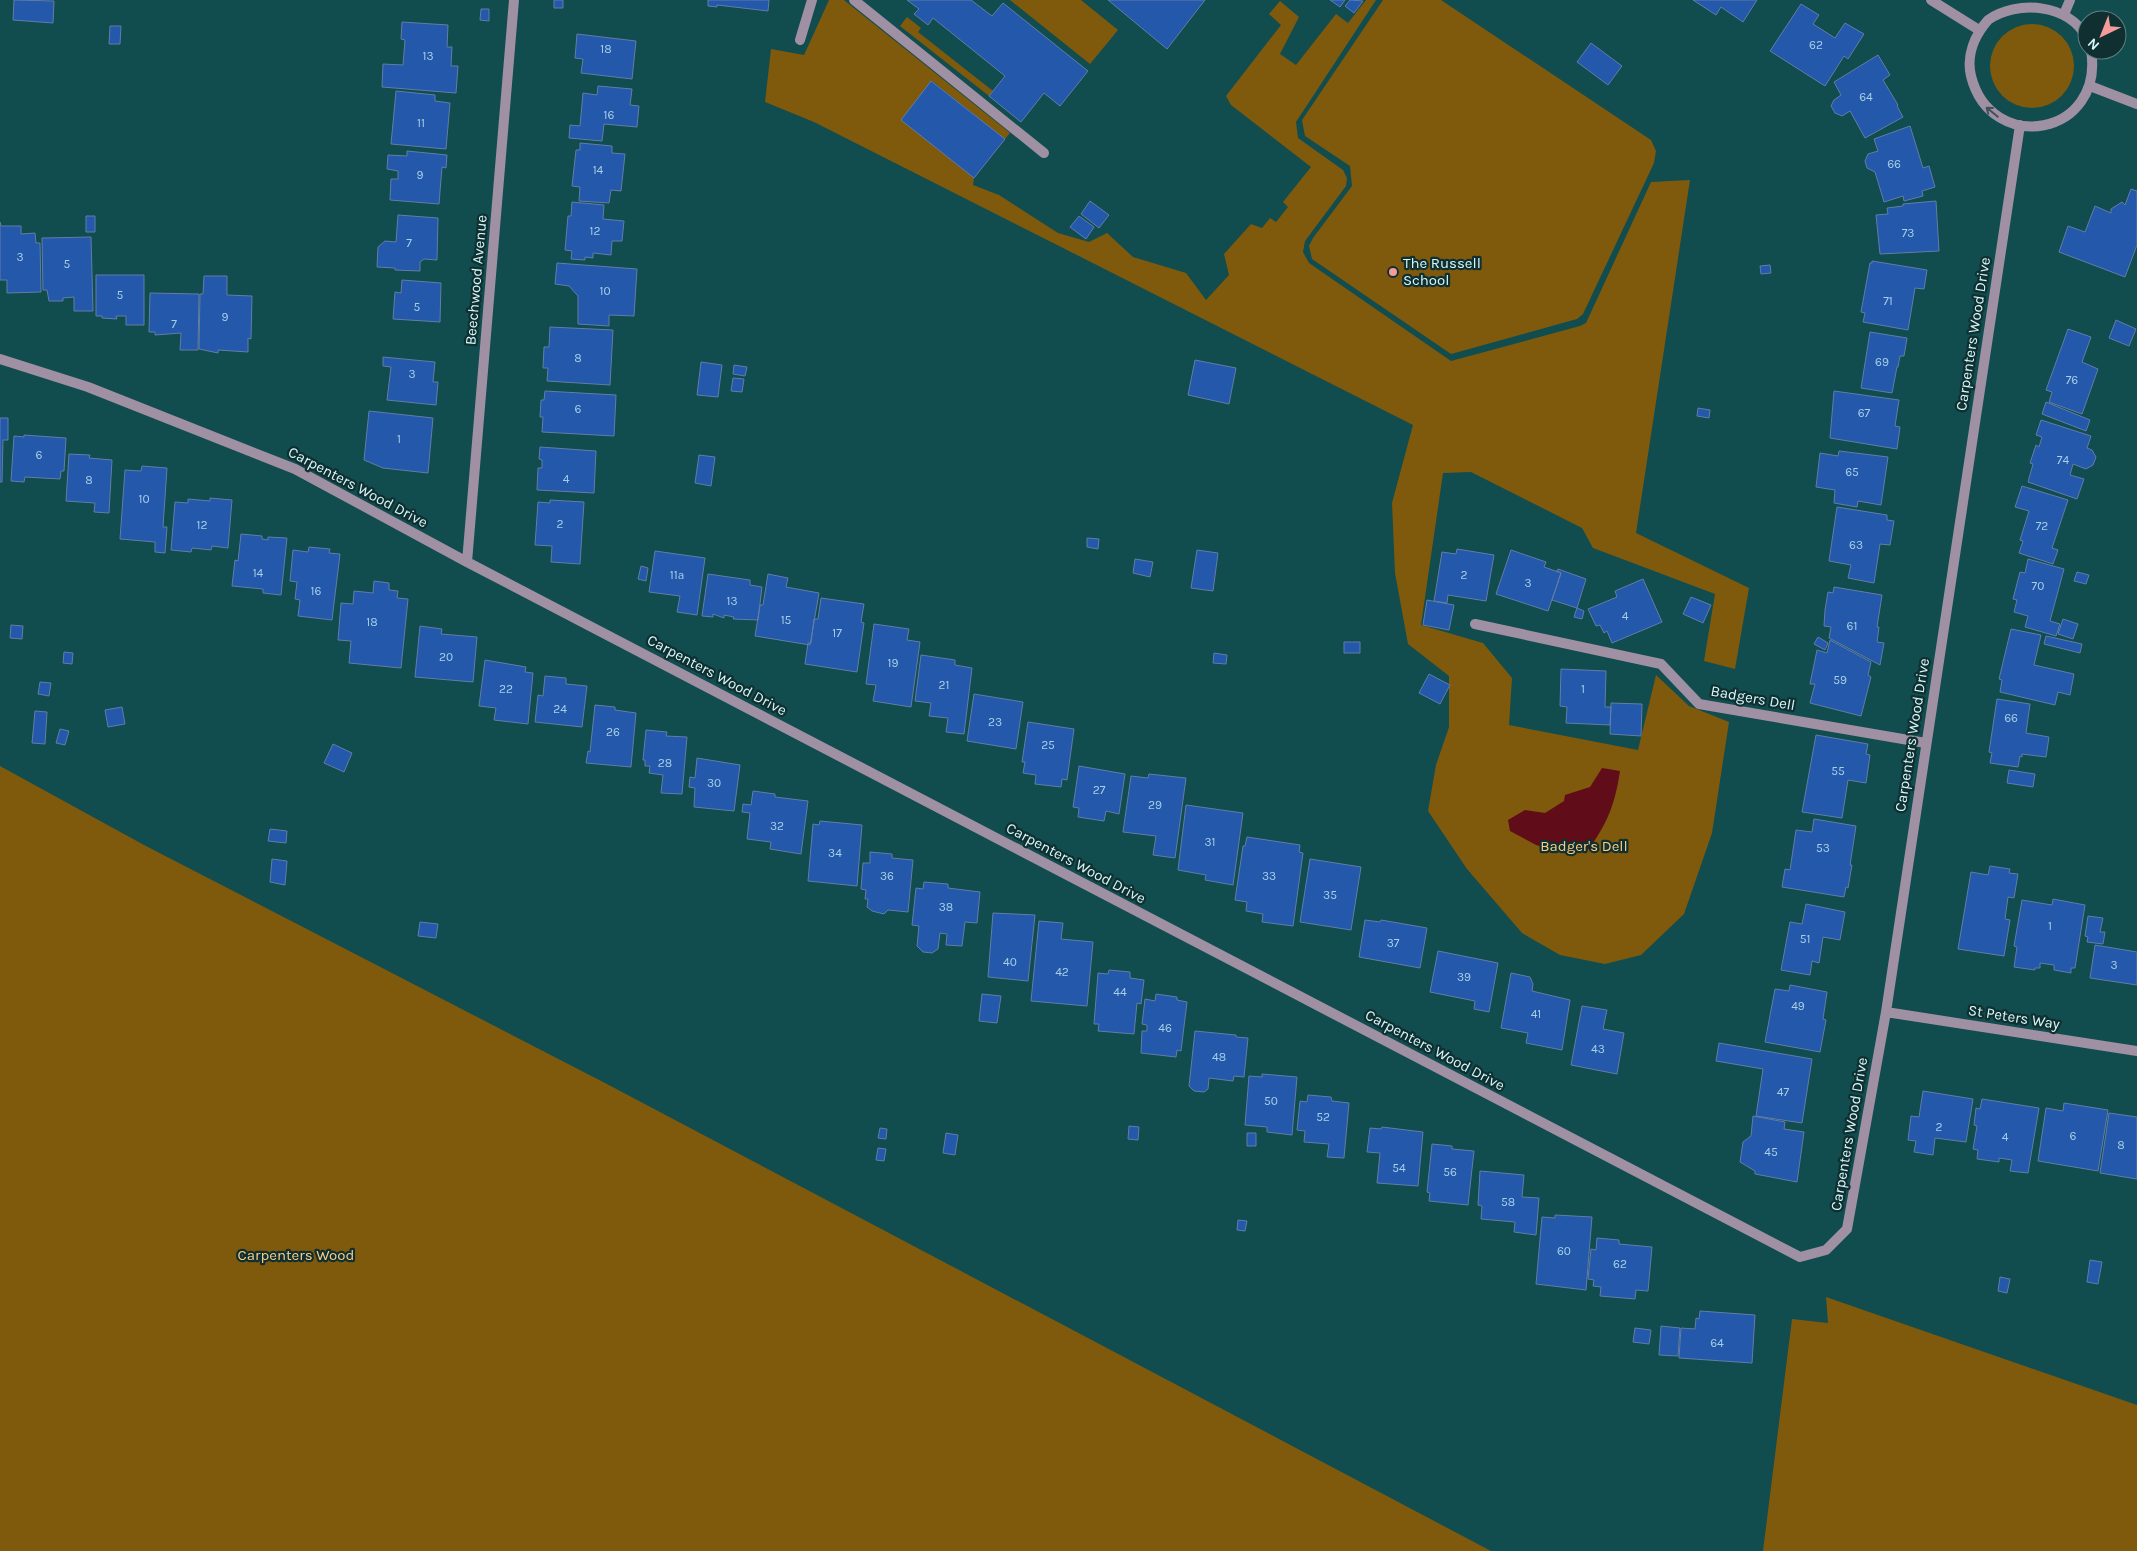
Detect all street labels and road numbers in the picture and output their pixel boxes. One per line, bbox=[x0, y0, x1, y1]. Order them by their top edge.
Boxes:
street label: Beechwood Avenue bbox=[461, 214, 491, 346]
street label: Carpenters Wood Drive bbox=[1952, 256, 1994, 412]
street label: Carpenters Wood Drive bbox=[285, 443, 431, 531]
street label: Carpenters Wood Drive bbox=[644, 631, 790, 719]
street label: Carpenters Wood Drive bbox=[1891, 657, 1933, 813]
street label: Badgers Dell bbox=[1709, 682, 1797, 714]
street label: Carpenters Wood Drive bbox=[1003, 819, 1149, 907]
street label: St Peters Way bbox=[1967, 1001, 2061, 1033]
street label: Carpenters Wood Drive bbox=[1362, 1006, 1508, 1094]
street label: Carpenters Wood Drive bbox=[1827, 1056, 1871, 1212]

